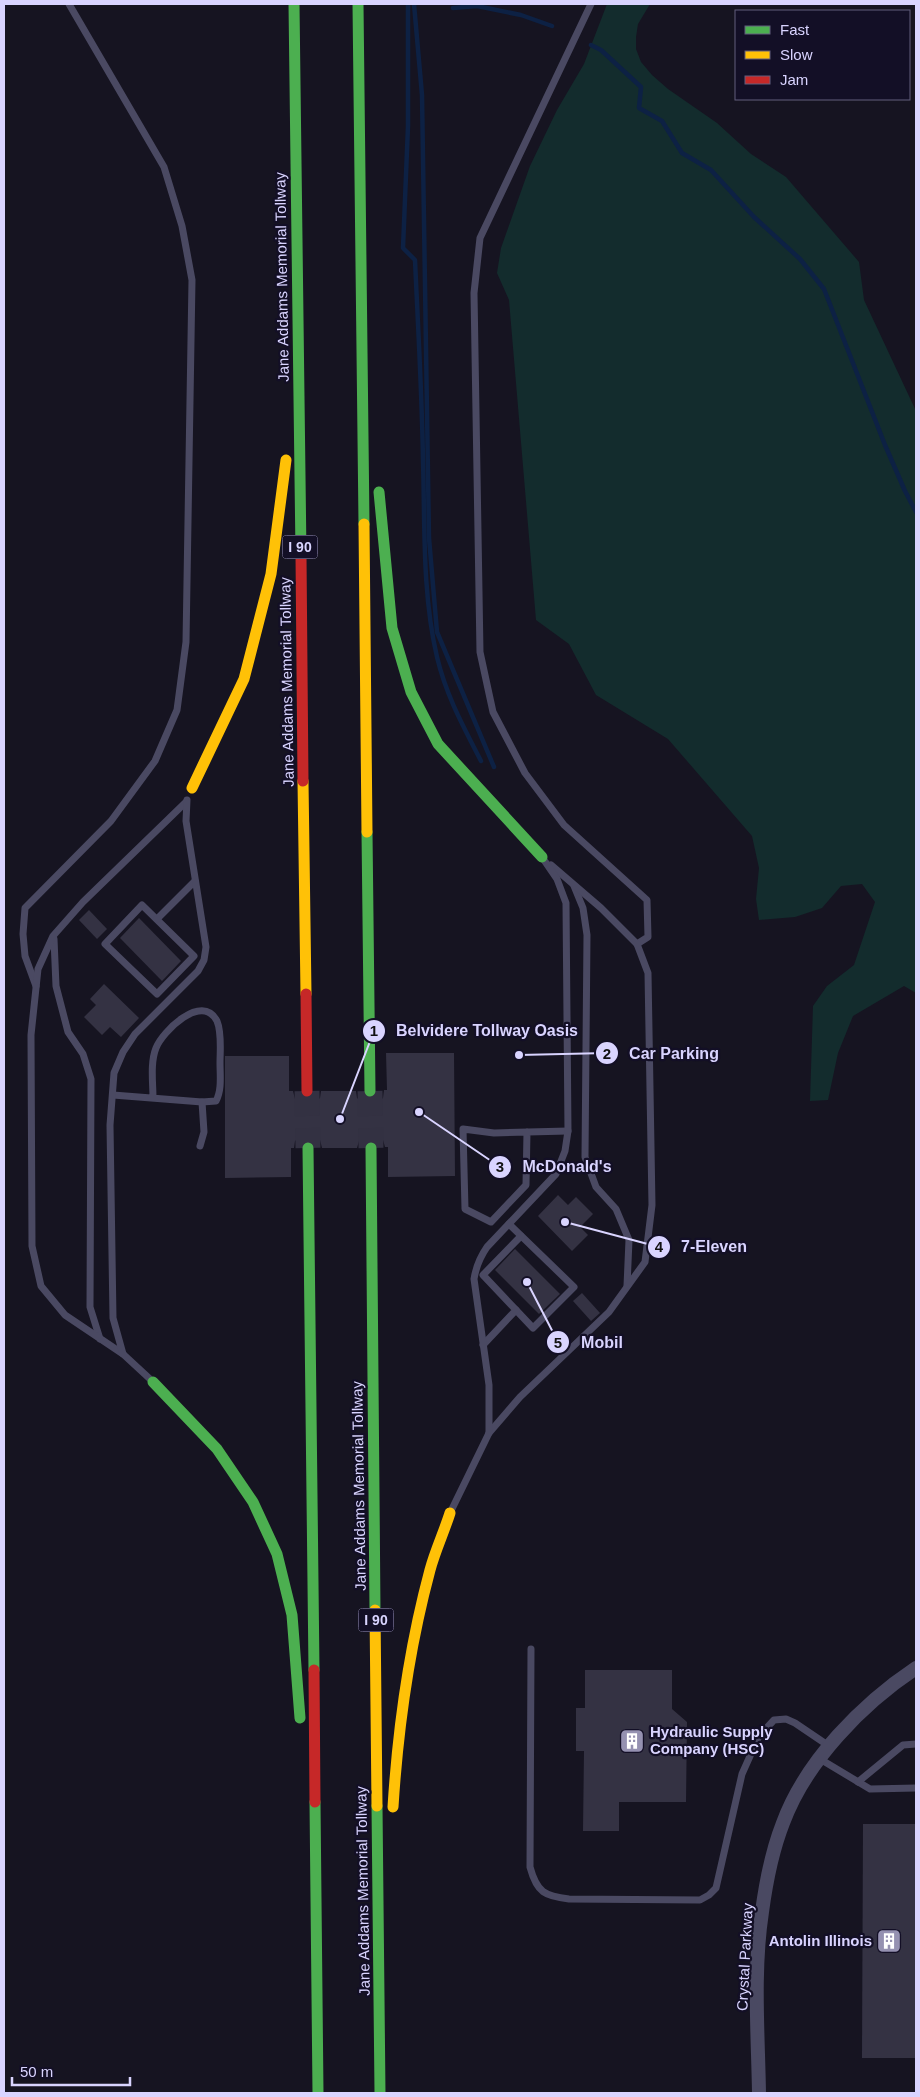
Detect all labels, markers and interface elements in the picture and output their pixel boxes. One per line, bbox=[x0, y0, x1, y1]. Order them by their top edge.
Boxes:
legend bbox=[735, 10, 910, 100]
text: Fast bbox=[780, 21, 810, 38]
text: Slow bbox=[780, 46, 813, 63]
text: Jam bbox=[780, 71, 808, 88]
street label: Jane Addams Memorial Tollway bbox=[271, 171, 292, 382]
road number: I 90 bbox=[282, 536, 318, 558]
street label: Jane Addams Memorial Tollway bbox=[276, 576, 297, 787]
callout: Belvidere Tollway Oasis bbox=[361, 1015, 588, 1046]
text: 1 bbox=[370, 1022, 378, 1039]
text: Belvidere Tollway Oasis bbox=[396, 1022, 578, 1039]
callout: Car Parking bbox=[595, 1038, 729, 1069]
text: 2 bbox=[603, 1045, 611, 1062]
text: Car Parking bbox=[629, 1045, 719, 1062]
callout: McDonald's bbox=[488, 1151, 622, 1182]
text: 3 bbox=[496, 1158, 504, 1175]
text: McDonald's bbox=[522, 1158, 612, 1175]
callout: 7-Eleven bbox=[646, 1231, 757, 1262]
text: 4 bbox=[655, 1238, 664, 1255]
text: 7-Eleven bbox=[681, 1238, 747, 1255]
callout: Mobil bbox=[546, 1327, 633, 1358]
text: 5 bbox=[554, 1334, 562, 1351]
text: Mobil bbox=[581, 1334, 623, 1351]
street label: Jane Addams Memorial Tollway bbox=[348, 1380, 369, 1591]
road number: I 90 bbox=[358, 1608, 394, 1632]
place label: Hydraulic Supply Company (HSC) bbox=[650, 1723, 773, 1757]
building icon: Hydraulic Supply Company (HSC) bbox=[619, 1728, 645, 1754]
street label: Jane Addams Memorial Tollway bbox=[352, 1785, 373, 1996]
street label: Crystal Parkway bbox=[733, 1902, 756, 2012]
building icon: Antolin Illinois bbox=[876, 1928, 902, 1954]
place label: Antolin Illinois bbox=[769, 1932, 872, 1949]
scale bar bbox=[12, 2054, 130, 2086]
text: 50 m bbox=[20, 2063, 53, 2080]

